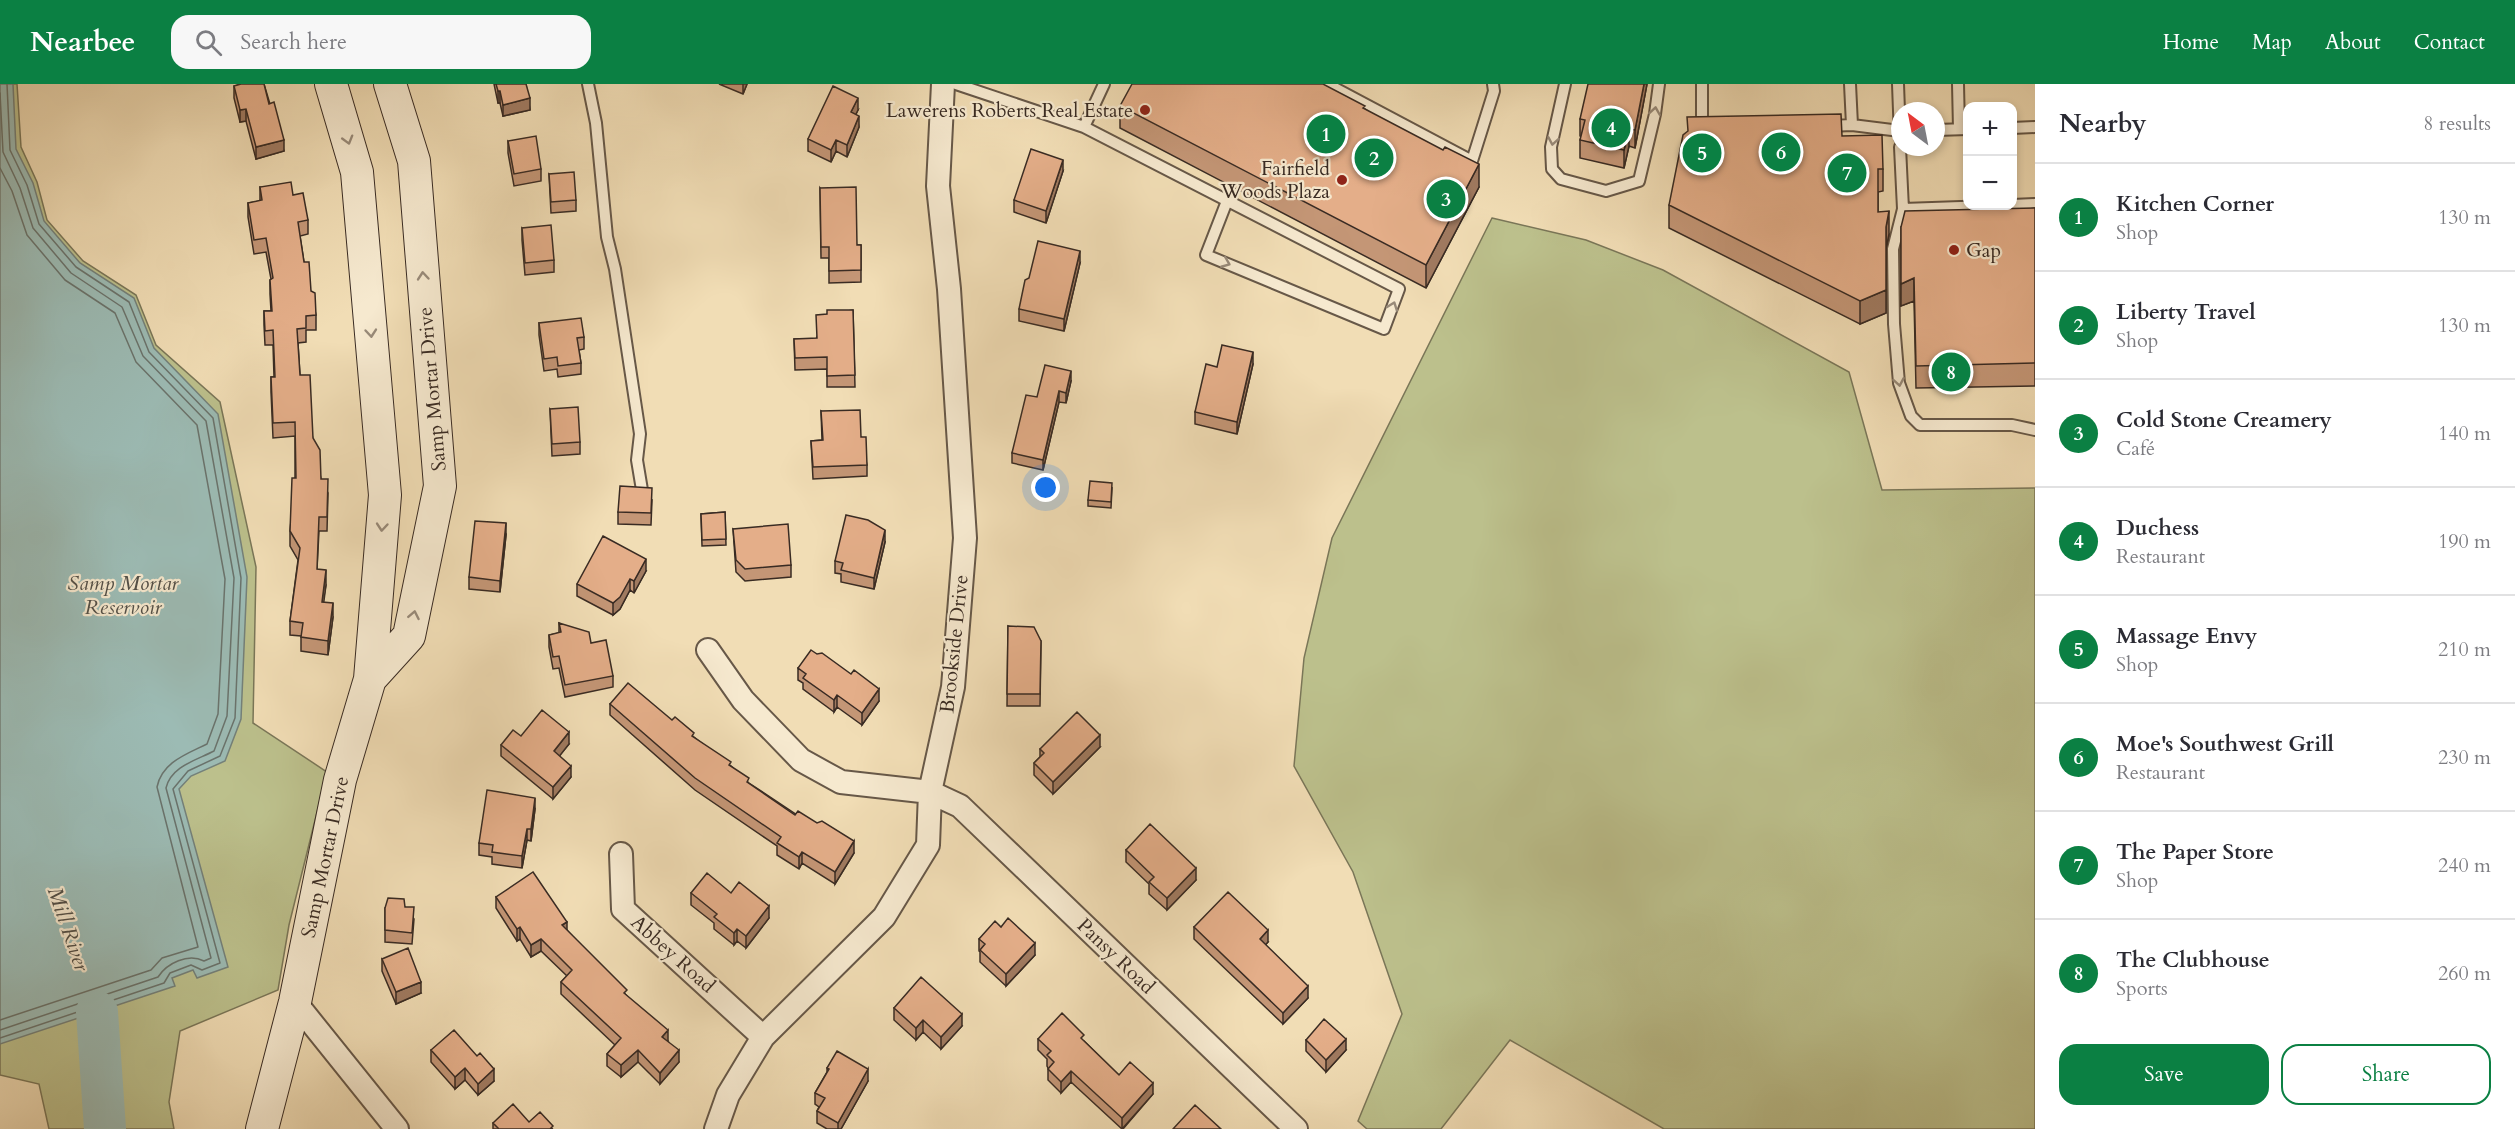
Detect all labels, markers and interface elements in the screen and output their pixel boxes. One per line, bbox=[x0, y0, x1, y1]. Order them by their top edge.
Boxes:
search box bbox=[171, 15, 591, 69]
text: Nearbee bbox=[30, 23, 135, 61]
icon: search bbox=[192, 26, 225, 59]
text: Search here bbox=[240, 27, 347, 57]
text: Home bbox=[2163, 28, 2219, 57]
text: Map bbox=[2252, 28, 2292, 57]
text: About bbox=[2325, 28, 2381, 57]
text: Contact bbox=[2414, 28, 2485, 57]
place label: Lawerens Roberts Real Estate bbox=[886, 97, 1133, 124]
north arrow bbox=[1891, 102, 1945, 156]
map controls bbox=[1963, 102, 2017, 210]
button: + bbox=[1963, 102, 2017, 156]
marker: Lawerens Roberts Real Estate bbox=[1138, 103, 1152, 117]
pin: 4 bbox=[1592, 106, 1630, 150]
one-way arrow bbox=[1649, 106, 1661, 115]
text: Nearby bbox=[2059, 106, 2147, 141]
text: 8 results bbox=[2423, 110, 2491, 137]
pin: 1 bbox=[1306, 112, 1346, 156]
pin: 5 bbox=[1682, 130, 1722, 176]
pin: 6 bbox=[1762, 130, 1800, 174]
one-way arrow bbox=[341, 134, 353, 145]
pin: 2 bbox=[1354, 136, 1394, 181]
one-way arrow bbox=[1547, 136, 1560, 146]
pin: 7 bbox=[1828, 150, 1866, 196]
place label: Fairfield Woods Plaza bbox=[1219, 155, 1330, 205]
button: − bbox=[1963, 156, 2017, 210]
marker: Fairfield Woods Plaza bbox=[1335, 173, 1349, 187]
pin: 3 bbox=[1426, 176, 1466, 222]
text: Kitchen Corner bbox=[2116, 189, 2274, 219]
text: 1 bbox=[2073, 204, 2084, 231]
text: 130 m bbox=[2438, 204, 2491, 231]
text: Shop bbox=[2116, 219, 2158, 246]
place label: Gap bbox=[1966, 237, 2001, 264]
marker: Gap bbox=[1947, 243, 1961, 257]
one-way arrow bbox=[1220, 256, 1231, 268]
one-way arrow bbox=[417, 272, 430, 281]
text: Liberty Travel bbox=[2116, 297, 2256, 327]
one-way arrow bbox=[1385, 302, 1398, 312]
street label: Samp Mortar Drive bbox=[411, 306, 453, 472]
text: 2 bbox=[2073, 312, 2084, 339]
text: 130 m bbox=[2438, 312, 2491, 339]
text: Shop bbox=[2116, 327, 2158, 354]
one-way arrow bbox=[364, 329, 377, 338]
pin: 8 bbox=[1932, 350, 1970, 394]
one-way arrow bbox=[1893, 377, 1905, 386]
text: Cold Stone Creamery bbox=[2116, 405, 2332, 435]
text: 3 bbox=[2073, 420, 2084, 447]
text: 140 m bbox=[2438, 420, 2491, 447]
text: Café bbox=[2116, 435, 2155, 462]
your location bbox=[1031, 473, 1060, 502]
text: Duchess bbox=[2116, 513, 2199, 543]
one-way arrow bbox=[376, 523, 389, 532]
text: 4 bbox=[2073, 528, 2084, 555]
text: 190 m bbox=[2438, 528, 2491, 555]
text: Restaurant bbox=[2116, 543, 2205, 570]
water label: Samp Mortar Reservoir bbox=[68, 569, 180, 622]
street label: Brookside Drive bbox=[933, 573, 975, 715]
one-way arrow bbox=[406, 610, 419, 620]
text: Massage Envy bbox=[2116, 621, 2257, 651]
text: 5 bbox=[2073, 636, 2084, 663]
text: 210 m bbox=[2438, 636, 2491, 663]
text: Shop bbox=[2116, 651, 2158, 678]
text: Moe's Southwest Grill bbox=[2116, 729, 2334, 759]
text: 6 bbox=[2073, 744, 2084, 771]
text: 230 m bbox=[2438, 744, 2491, 771]
text: Restaurant bbox=[2116, 759, 2205, 786]
street label: Samp Mortar Drive bbox=[295, 774, 355, 940]
text: The Paper Store bbox=[2116, 837, 2274, 867]
text: 7 bbox=[2073, 852, 2084, 879]
text: 240 m bbox=[2438, 852, 2491, 879]
text: Shop bbox=[2116, 867, 2158, 894]
water label: Mill River bbox=[40, 883, 96, 976]
street label: Abbey Road bbox=[625, 909, 721, 999]
street label: Pansy Road bbox=[1071, 912, 1161, 1000]
text: The Clubhouse bbox=[2116, 945, 2270, 975]
text: 8 bbox=[2073, 960, 2084, 987]
text: 260 m bbox=[2438, 960, 2491, 987]
text: Sports bbox=[2116, 975, 2168, 1002]
button: Save bbox=[2059, 1044, 2269, 1105]
button: Share bbox=[2281, 1044, 2491, 1105]

